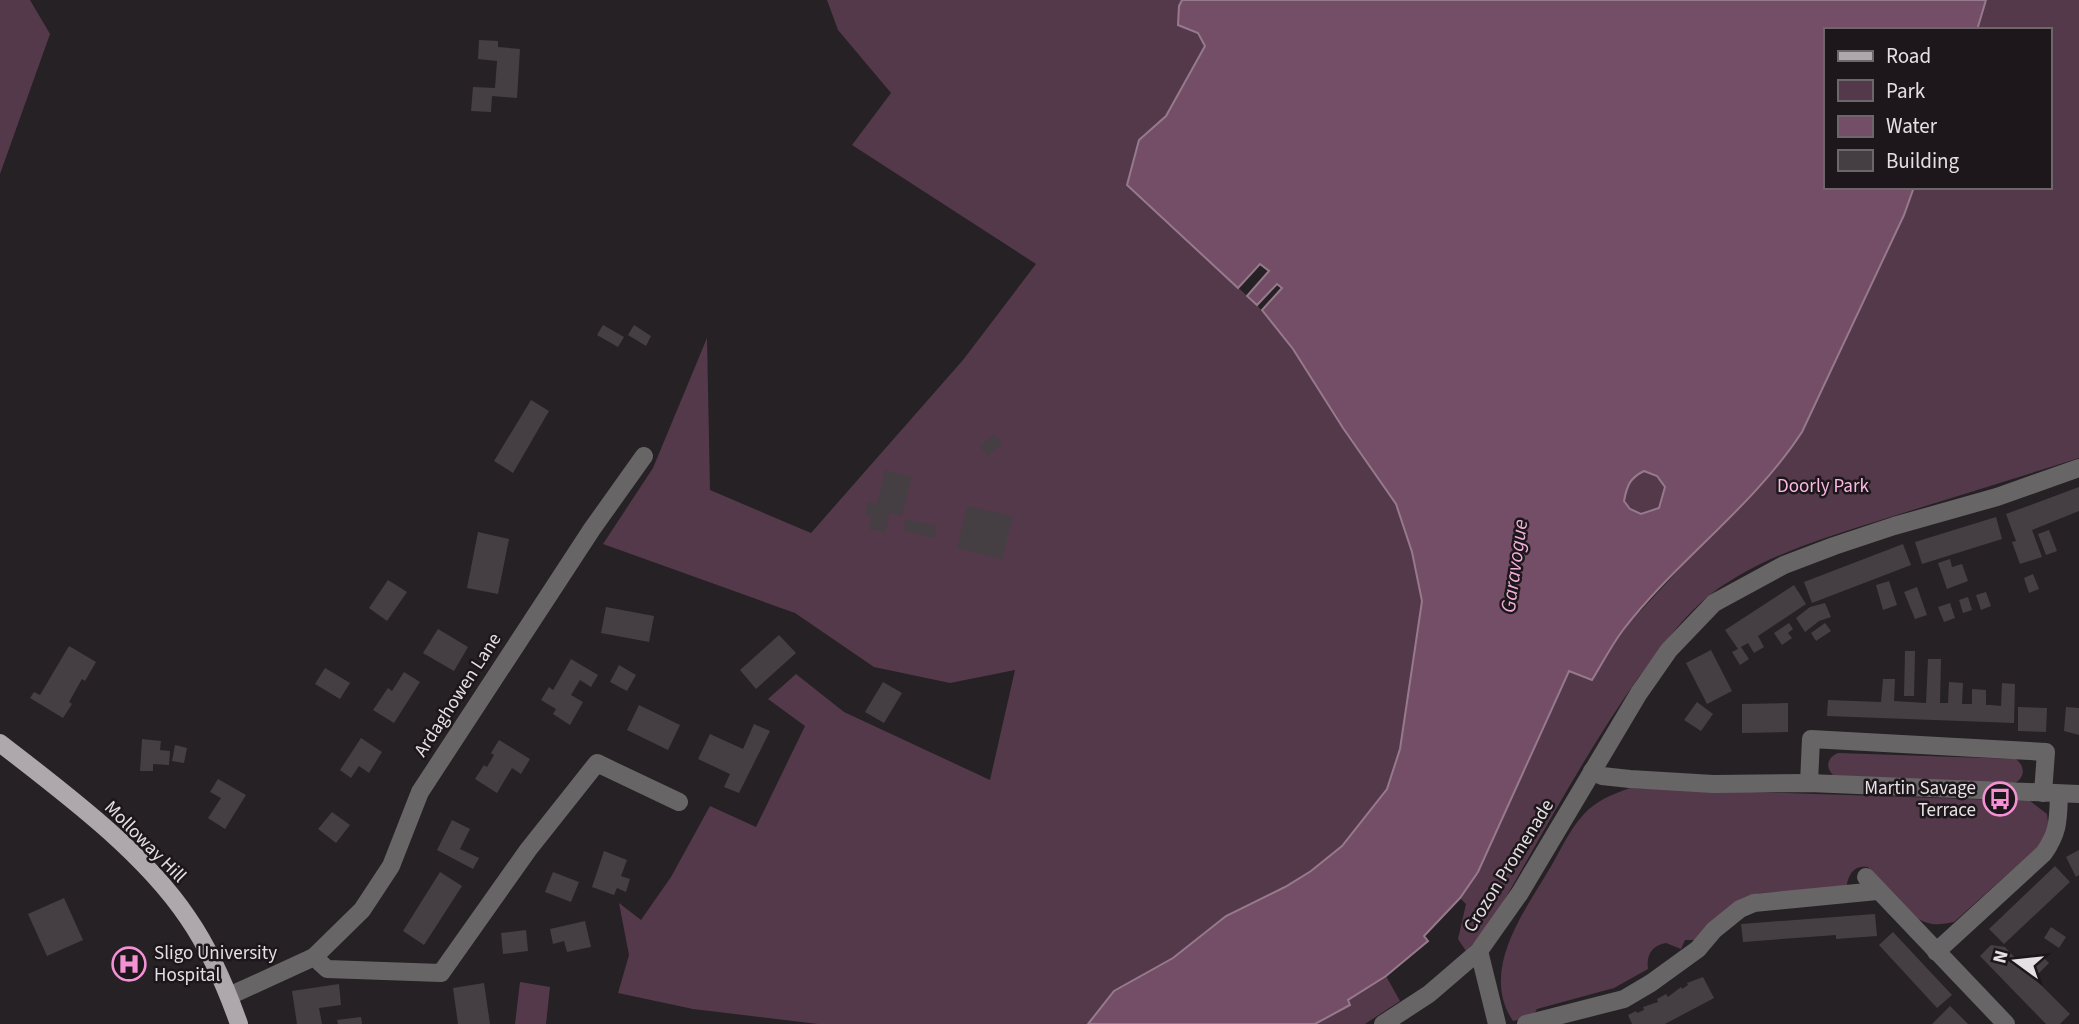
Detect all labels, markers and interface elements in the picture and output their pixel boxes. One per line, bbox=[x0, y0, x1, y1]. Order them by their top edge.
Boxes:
legend bbox=[1824, 28, 2051, 189]
text: Road bbox=[1886, 41, 1931, 71]
text: Park bbox=[1886, 76, 1926, 106]
text: Water bbox=[1886, 111, 1938, 141]
text: Building bbox=[1886, 146, 1960, 176]
park label: Doorly Park bbox=[1777, 473, 1870, 500]
water label: Garavogue bbox=[1493, 517, 1535, 615]
street label: Ardaghowen Lane bbox=[408, 628, 508, 762]
place label: Martin Savage Terrace bbox=[1864, 775, 1976, 824]
bus stop icon: Martin Savage Terrace bbox=[1981, 780, 2019, 818]
street label: Crozon Promenade bbox=[1457, 794, 1561, 938]
street label: Molloway Hill bbox=[98, 795, 192, 889]
north arrow bbox=[1981, 926, 2051, 996]
place label: Sligo University Hospital bbox=[154, 940, 277, 989]
hospital icon: Sligo University Hospital bbox=[110, 945, 148, 983]
text: N bbox=[1986, 947, 2016, 967]

